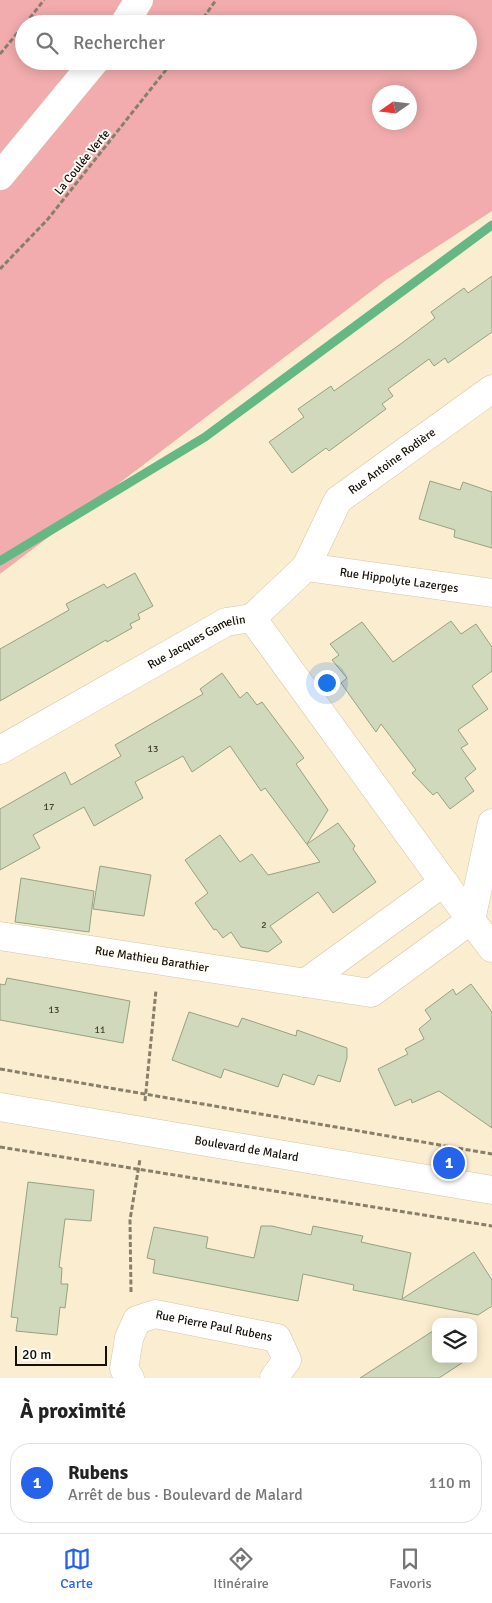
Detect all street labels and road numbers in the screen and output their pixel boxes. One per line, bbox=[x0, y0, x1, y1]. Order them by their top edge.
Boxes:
street label: La Coulée Verte bbox=[51, 127, 113, 198]
street label: Rue Antoine Rodière bbox=[346, 425, 439, 498]
street label: Rue Hippolyte Lazerges bbox=[339, 565, 459, 596]
street label: Rue Jacques Gamelin bbox=[145, 612, 246, 673]
street label: Rue Mathieu Barathier bbox=[94, 943, 210, 976]
street label: Boulevard de Malard bbox=[193, 1133, 300, 1165]
street label: Rue Pierre Paul Rubens bbox=[154, 1307, 274, 1345]

